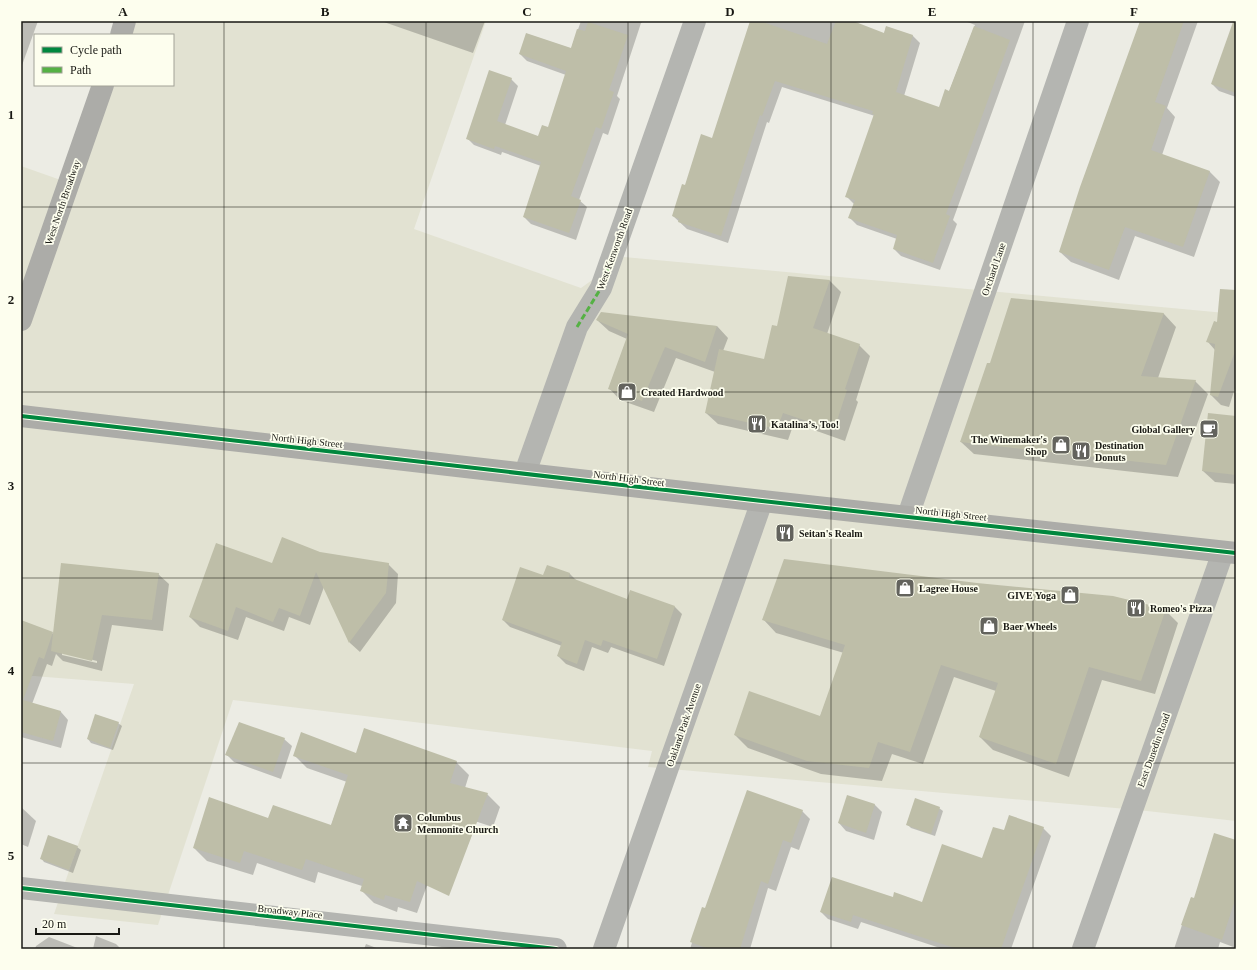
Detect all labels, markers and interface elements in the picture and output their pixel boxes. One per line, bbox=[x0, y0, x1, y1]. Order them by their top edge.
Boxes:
text: A bbox=[118, 4, 128, 19]
text: B bbox=[321, 4, 330, 19]
text: C bbox=[522, 4, 532, 19]
text: D bbox=[725, 4, 735, 19]
text: E bbox=[928, 4, 936, 19]
text: F bbox=[1130, 4, 1138, 19]
legend bbox=[34, 34, 174, 86]
text: Cycle path bbox=[70, 43, 122, 57]
text: Path bbox=[70, 63, 91, 77]
text: 1 bbox=[8, 107, 14, 122]
street label: West North Broadway bbox=[43, 158, 82, 246]
street label: West Kenworth Road bbox=[595, 207, 634, 291]
street label: Orchard Lane bbox=[979, 241, 1008, 297]
text: 2 bbox=[8, 292, 14, 307]
shop icon: Created Hardwood bbox=[616, 381, 638, 403]
place label: Created Hardwood bbox=[641, 387, 724, 398]
restaurant icon: Katalina’s, Too! bbox=[746, 413, 768, 435]
cafe icon: Global Gallery bbox=[1198, 418, 1220, 440]
place label: Katalina’s, Too! bbox=[771, 419, 839, 430]
place label: Global Gallery bbox=[1131, 424, 1195, 435]
street label: North High Street bbox=[271, 431, 343, 450]
place label: The Winemaker's Shop bbox=[971, 434, 1047, 457]
shop icon: The Winemaker's Shop bbox=[1050, 434, 1072, 456]
restaurant icon: Destination Donuts bbox=[1070, 440, 1092, 462]
place label: Destination Donuts bbox=[1095, 440, 1144, 463]
street label: North High Street bbox=[593, 469, 665, 488]
text: 3 bbox=[8, 478, 15, 493]
street label: North High Street bbox=[915, 504, 987, 523]
restaurant icon: Seitan's Realm bbox=[774, 522, 796, 544]
place label: Seitan's Realm bbox=[799, 528, 863, 539]
shop icon: Lagree House bbox=[894, 577, 916, 599]
place label: Lagree House bbox=[919, 583, 979, 594]
shop icon: GIVE Yoga bbox=[1059, 584, 1081, 606]
place label: GIVE Yoga bbox=[1007, 590, 1056, 601]
restaurant icon: Romeo's Pizza bbox=[1125, 597, 1147, 619]
place label: Romeo's Pizza bbox=[1150, 603, 1212, 614]
shop icon: Baer Wheels bbox=[978, 615, 1000, 637]
place label: Baer Wheels bbox=[1003, 621, 1057, 632]
text: 4 bbox=[8, 663, 15, 678]
street label: Oakland Park Avenue bbox=[664, 682, 703, 768]
street label: East Dunedin Road bbox=[1135, 712, 1172, 789]
temple icon: Columbus Mennonite Church bbox=[392, 812, 414, 834]
place label: Columbus Mennonite Church bbox=[417, 812, 499, 835]
text: 5 bbox=[8, 848, 15, 863]
street label: Broadway Place bbox=[257, 903, 324, 920]
scale bar bbox=[36, 910, 119, 936]
text: 20 m bbox=[42, 917, 67, 931]

